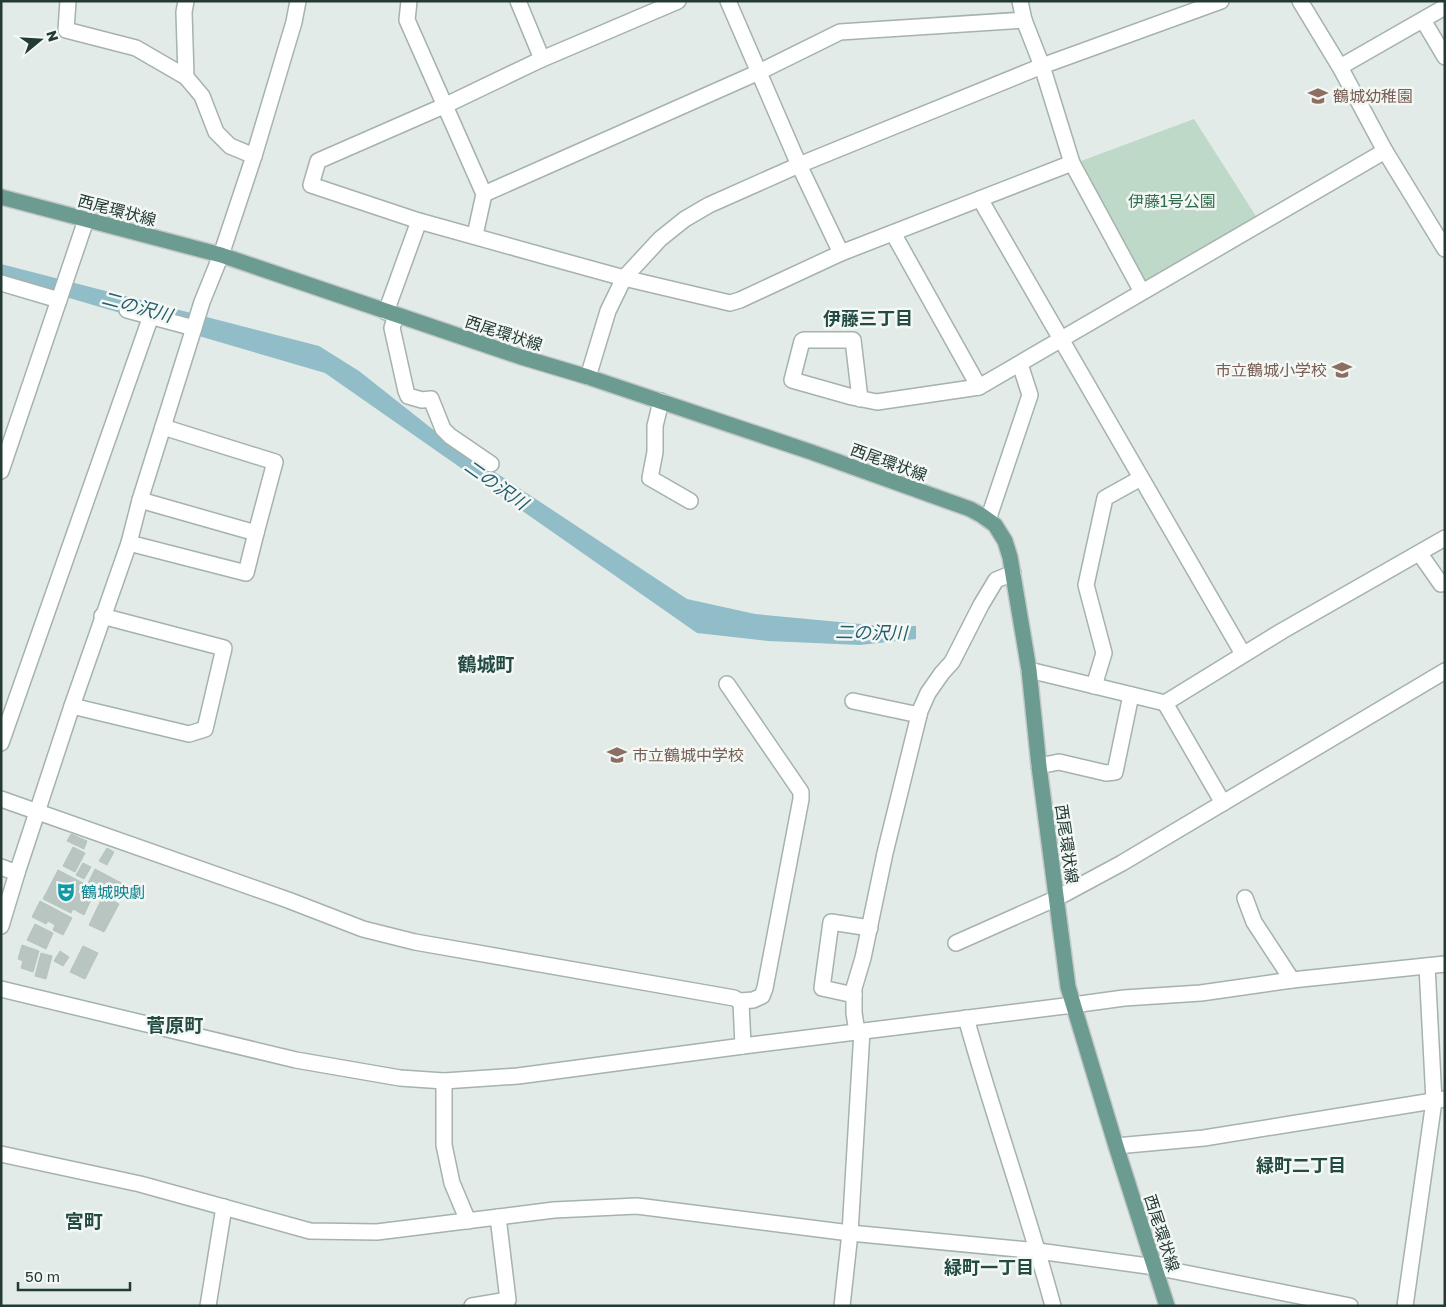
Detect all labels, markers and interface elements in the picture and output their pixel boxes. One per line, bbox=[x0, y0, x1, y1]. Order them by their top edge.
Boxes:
north arrow bbox=[15, 15, 65, 65]
text: N bbox=[43, 28, 63, 44]
school or university icon: 鶴城幼稚園 bbox=[1307, 85, 1329, 107]
place label: 鶴城幼稚園 bbox=[1333, 86, 1413, 106]
street label: 西尾環状線 bbox=[76, 190, 158, 230]
park label: 伊藤1号公園 bbox=[1128, 191, 1216, 211]
water label: 二の沢川 bbox=[100, 286, 177, 326]
district label: 伊藤三丁目 bbox=[823, 307, 913, 329]
street label: 西尾環状線 bbox=[463, 311, 545, 355]
school or university icon: 市立鶴城小学校 bbox=[1331, 359, 1353, 381]
place label: 市立鶴城小学校 bbox=[1215, 360, 1327, 380]
street label: 西尾環状線 bbox=[848, 439, 930, 485]
water label: 二の沢川 bbox=[461, 455, 534, 515]
water label: 二の沢川 bbox=[835, 620, 909, 644]
district label: 鶴城町 bbox=[457, 652, 515, 675]
school or university icon: 市立鶴城中学校 bbox=[606, 744, 628, 766]
place label: 市立鶴城中学校 bbox=[632, 745, 744, 765]
street label: 西尾環状線 bbox=[1052, 803, 1082, 885]
theatre icon: 鶴城映劇 bbox=[55, 881, 77, 903]
place label: 鶴城映劇 bbox=[81, 882, 145, 902]
district label: 菅原町 bbox=[146, 1013, 204, 1036]
district label: 緑町二丁目 bbox=[1256, 1154, 1346, 1176]
street label: 西尾環状線 bbox=[1140, 1192, 1184, 1274]
district label: 宮町 bbox=[65, 1209, 103, 1232]
district label: 緑町一丁目 bbox=[944, 1256, 1034, 1278]
scale bar bbox=[18, 1260, 130, 1292]
text: 50 m bbox=[25, 1267, 60, 1285]

